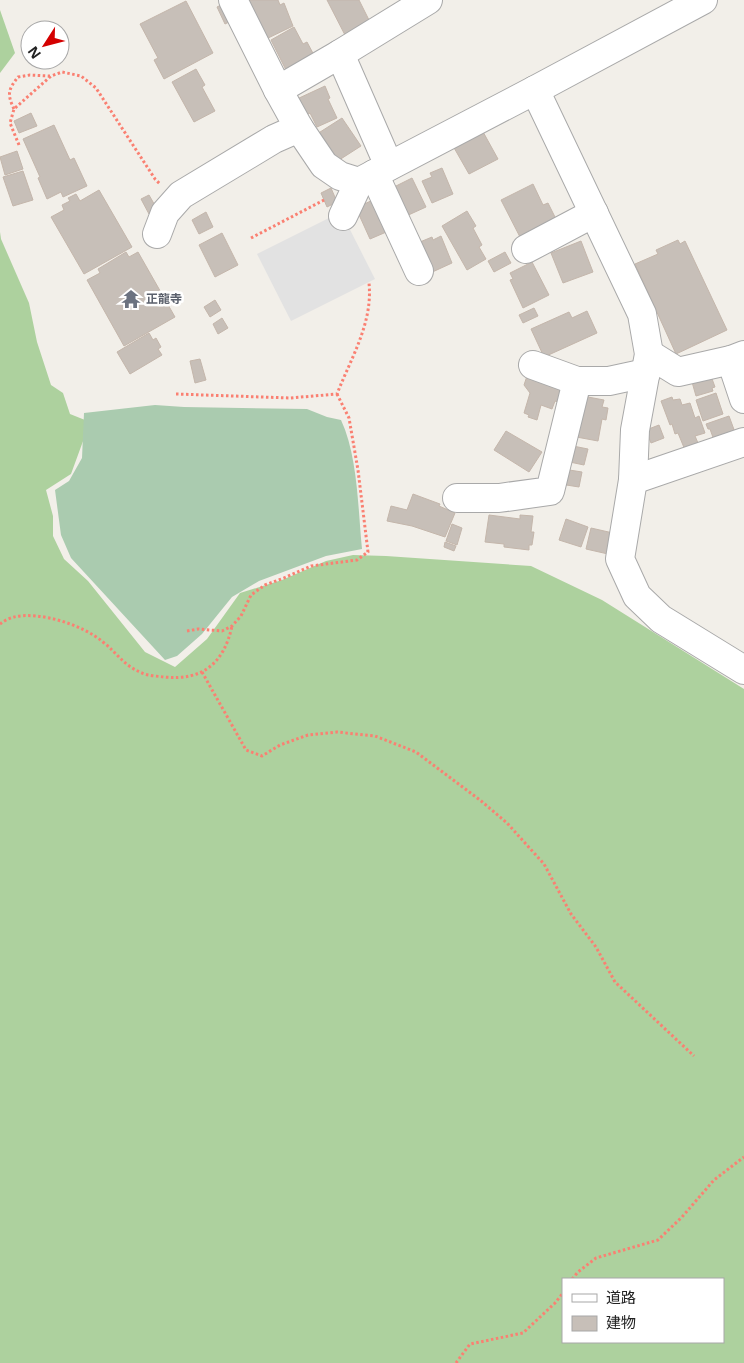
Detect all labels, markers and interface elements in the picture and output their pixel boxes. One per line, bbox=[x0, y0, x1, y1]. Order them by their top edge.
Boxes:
north arrow bbox=[20, 20, 70, 70]
text: N bbox=[23, 43, 45, 63]
temple icon: 正龍寺 bbox=[120, 288, 142, 310]
place label: 正龍寺 bbox=[146, 290, 182, 307]
legend bbox=[562, 1278, 724, 1343]
text: 道路 bbox=[606, 1287, 636, 1307]
text: 建物 bbox=[606, 1312, 636, 1332]

